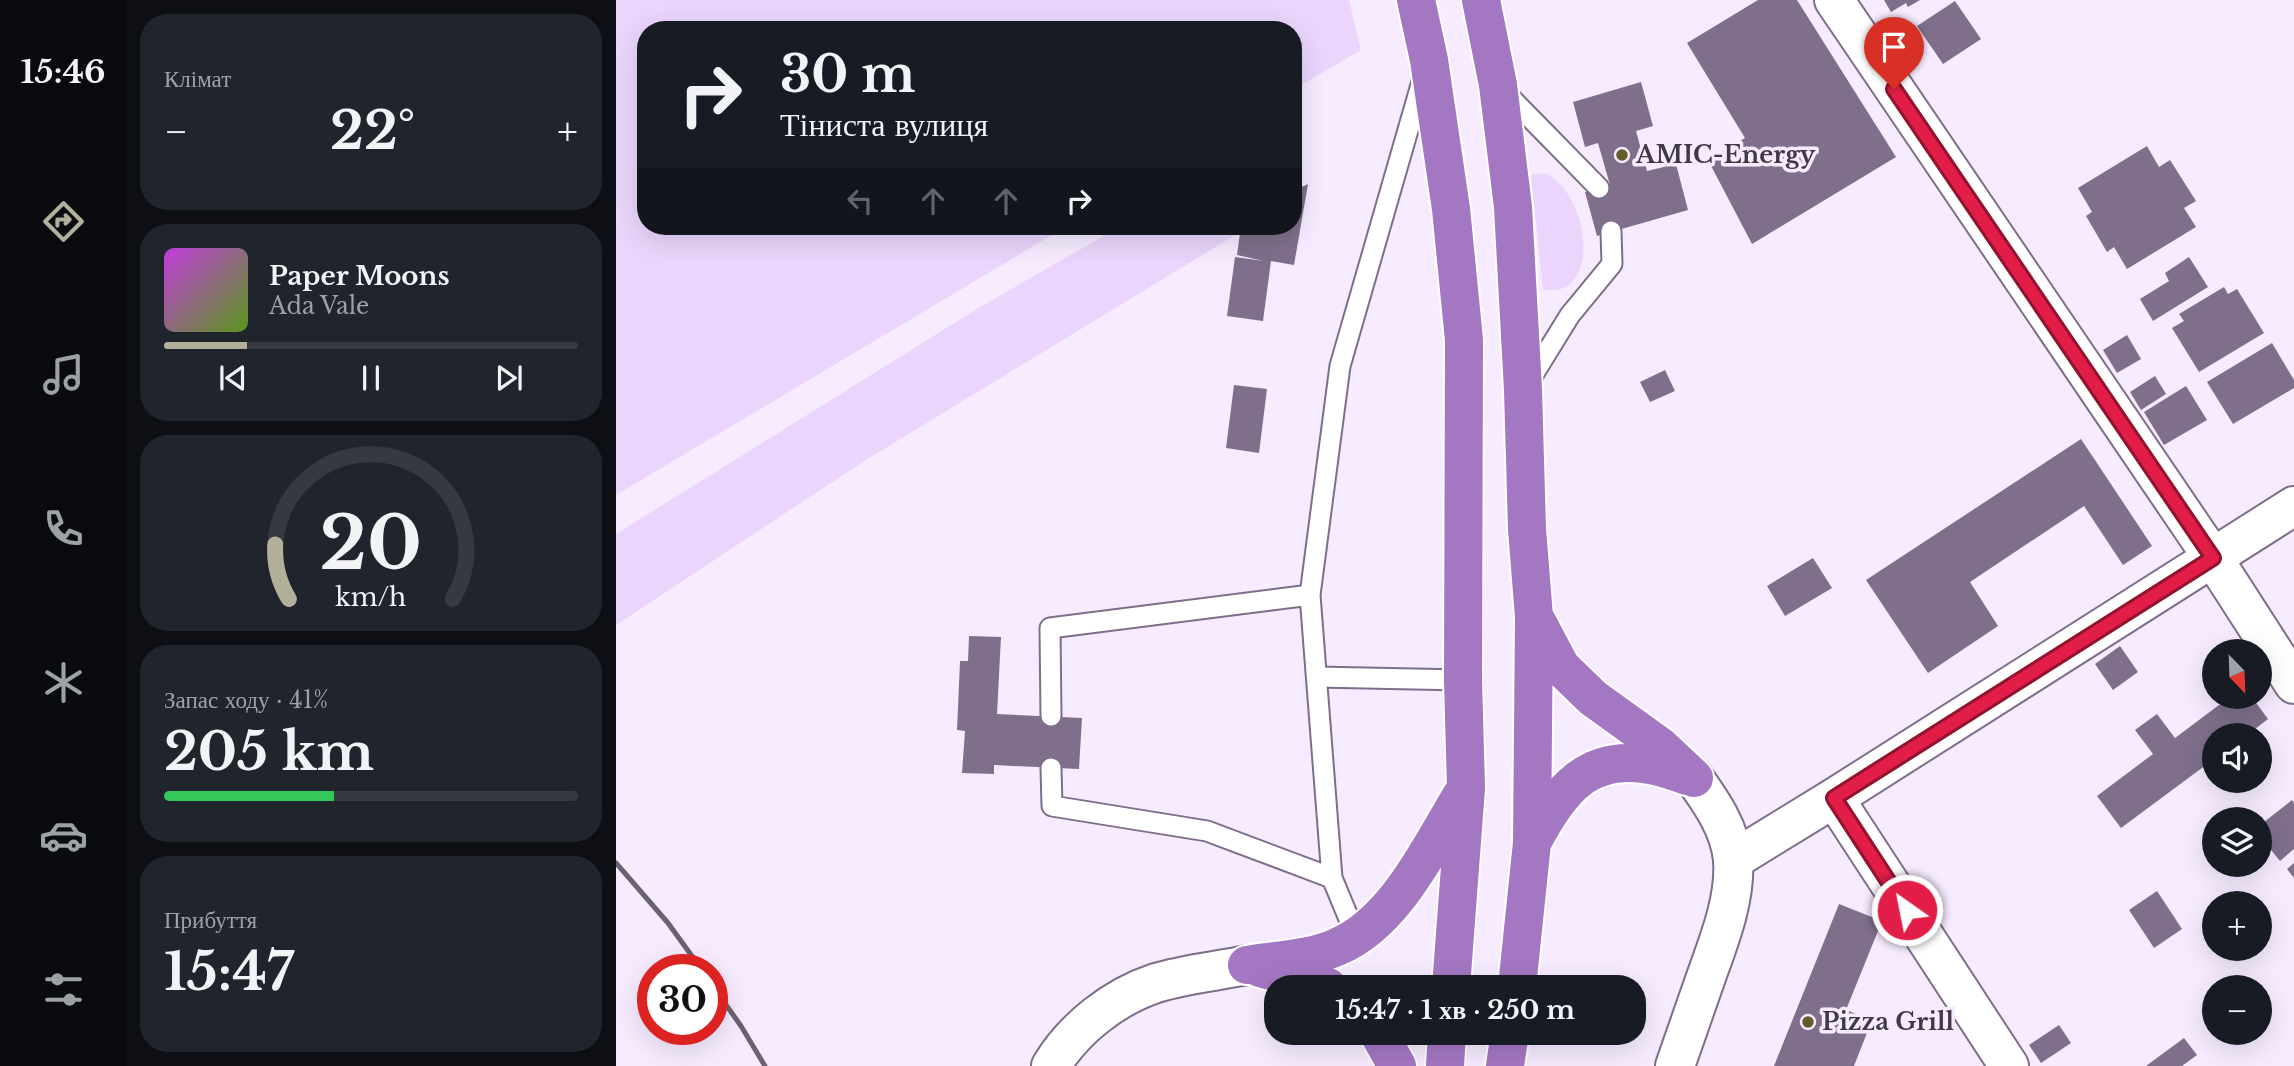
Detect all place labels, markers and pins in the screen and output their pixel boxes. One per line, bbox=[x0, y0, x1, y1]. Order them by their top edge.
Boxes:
pin bbox=[1864, 17, 1924, 89]
place label: AMIC-Energy bbox=[1635, 140, 1816, 169]
marker: AMIC-Energy bbox=[1614, 147, 1630, 163]
place label: Pizza Grill bbox=[1822, 1007, 1954, 1036]
marker: Pizza Grill bbox=[1800, 1014, 1816, 1030]

